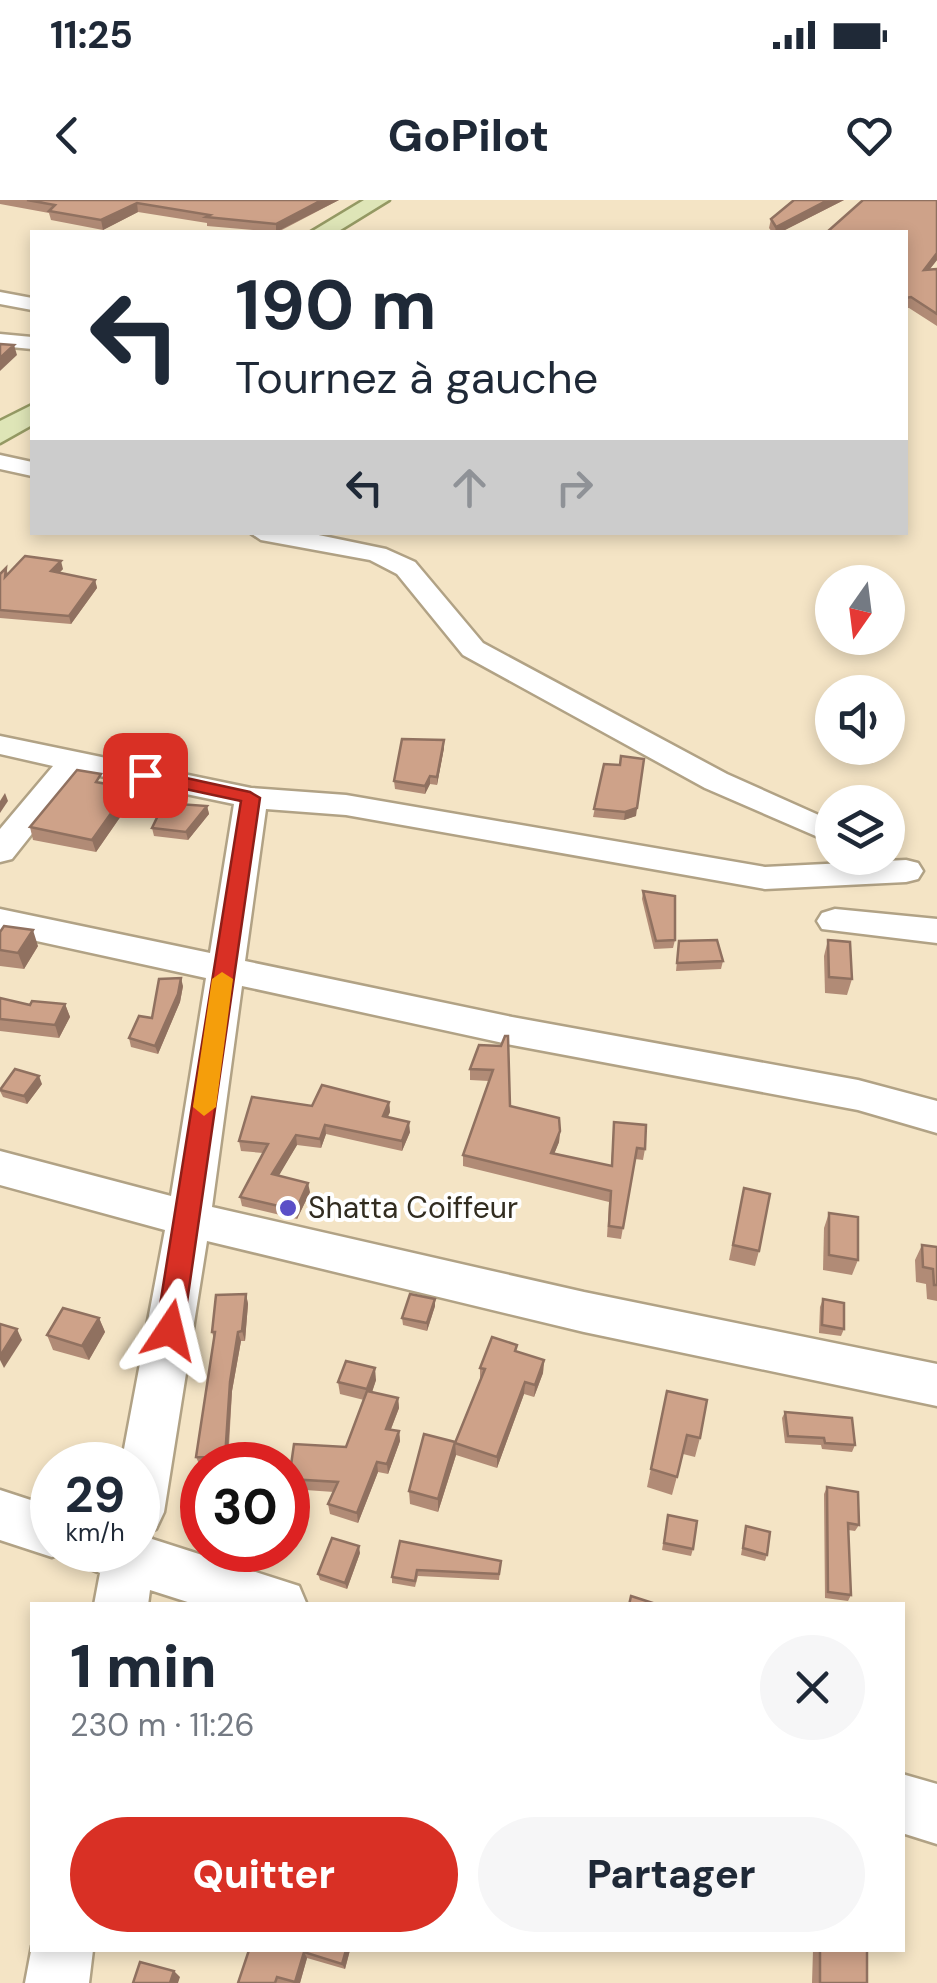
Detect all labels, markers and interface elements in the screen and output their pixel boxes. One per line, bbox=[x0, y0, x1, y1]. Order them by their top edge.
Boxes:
text: 11:25 bbox=[50, 10, 133, 60]
text: GoPilot bbox=[388, 106, 549, 165]
icon: back bbox=[40, 108, 95, 163]
icon: heart bbox=[842, 108, 897, 163]
text: 190 m bbox=[235, 260, 437, 351]
icon: left bbox=[70, 270, 200, 400]
text: Tournez à gauche bbox=[235, 348, 598, 407]
icon: left bbox=[337, 460, 392, 515]
icon: ahead bbox=[442, 460, 497, 515]
icon: right bbox=[547, 460, 602, 515]
north arrow bbox=[815, 565, 905, 655]
map controls bbox=[815, 565, 905, 875]
button: sound bbox=[815, 675, 905, 765]
pin bbox=[103, 733, 188, 818]
icon: arrive bbox=[118, 748, 173, 803]
button: layers bbox=[815, 785, 905, 875]
place label: Shatta Coiffeur bbox=[308, 1188, 518, 1227]
marker: Shatta Coiffeur bbox=[277, 1197, 299, 1219]
position arrow bbox=[118, 1278, 222, 1382]
speed limit sign: 30 bbox=[180, 1442, 310, 1572]
text: 29 bbox=[65, 1462, 125, 1528]
text: km/h bbox=[65, 1516, 125, 1549]
text: 1 min bbox=[70, 1627, 217, 1706]
button: close bbox=[760, 1635, 865, 1740]
text: 230 m · 11:26 bbox=[70, 1704, 255, 1746]
button: Quitter bbox=[70, 1817, 458, 1932]
button: Partager bbox=[478, 1817, 865, 1932]

